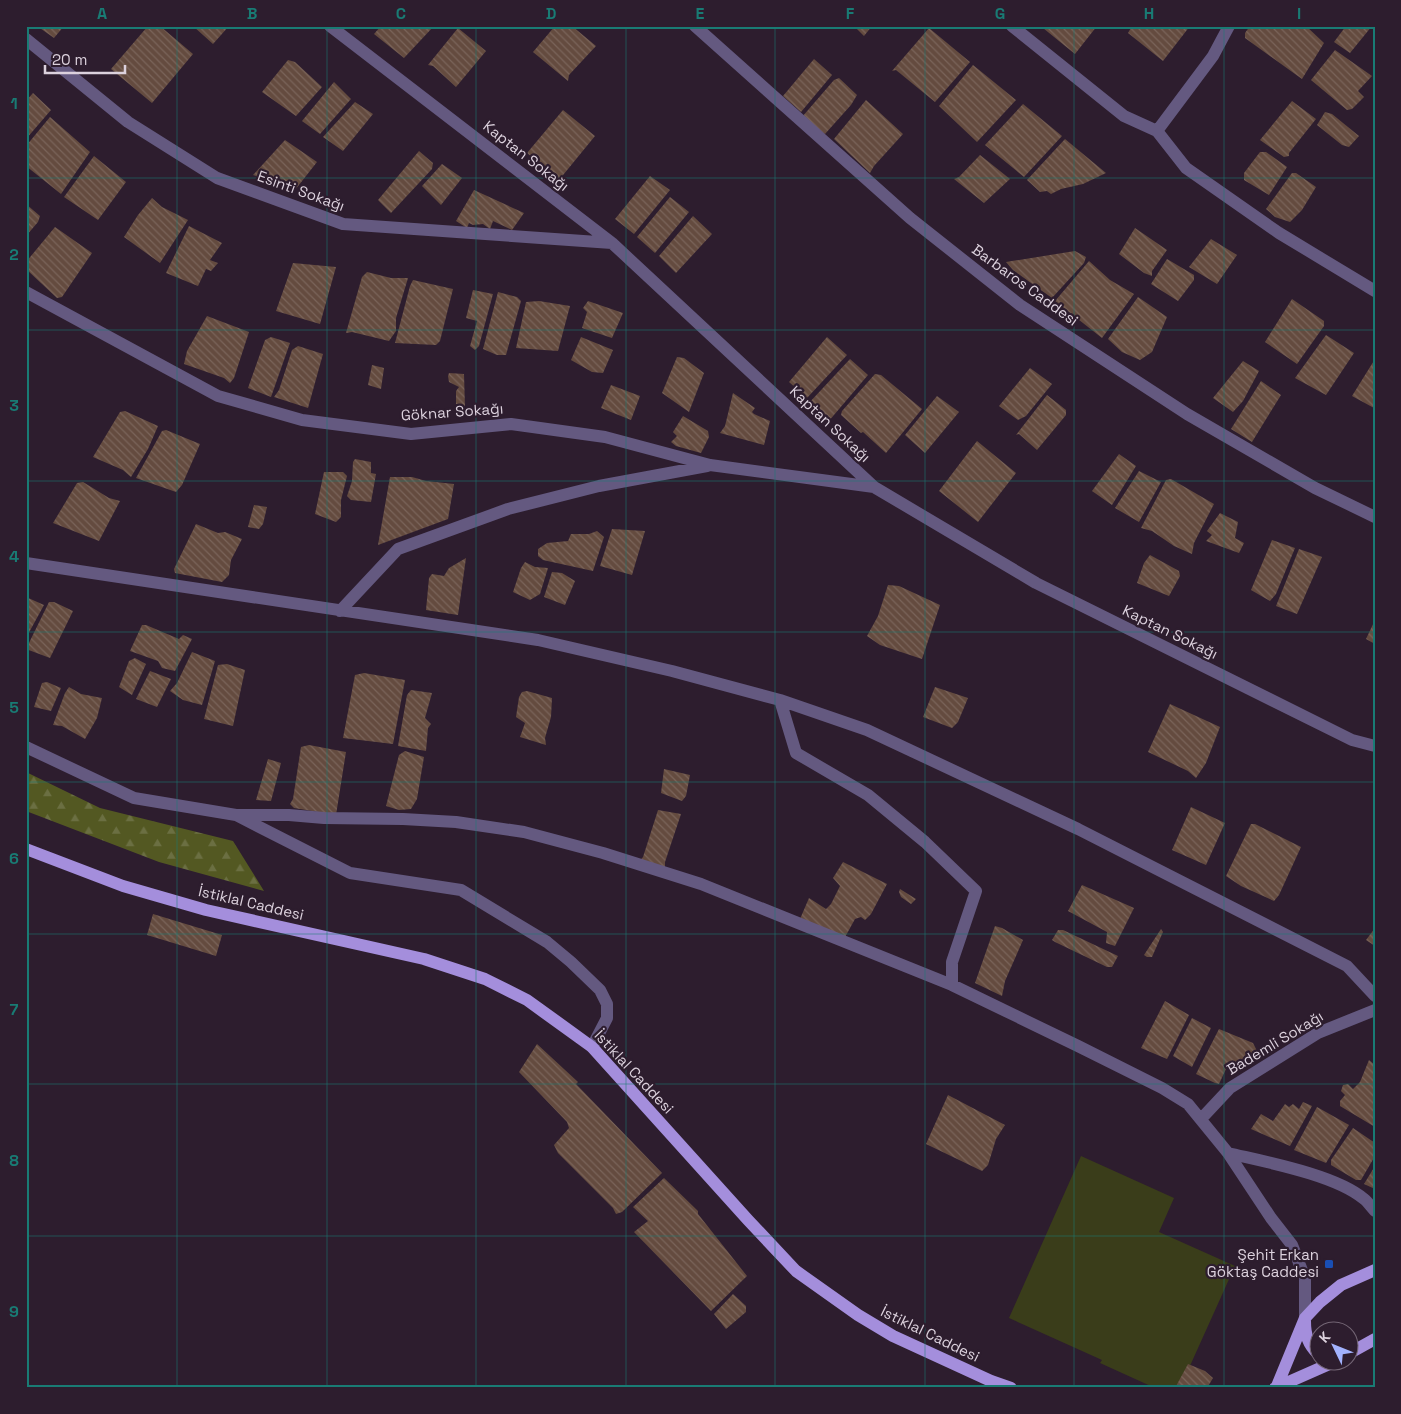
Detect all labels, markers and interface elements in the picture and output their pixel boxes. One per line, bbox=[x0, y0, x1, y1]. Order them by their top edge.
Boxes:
text: A bbox=[97, 3, 107, 24]
text: B bbox=[247, 3, 257, 24]
text: C bbox=[396, 3, 406, 24]
text: D bbox=[546, 3, 556, 24]
text: E bbox=[696, 3, 705, 24]
text: F bbox=[846, 3, 855, 24]
text: G bbox=[995, 3, 1005, 24]
text: H bbox=[1144, 3, 1154, 24]
text: I bbox=[1297, 3, 1301, 24]
scale bar bbox=[45, 42, 125, 74]
text: 20 m bbox=[52, 50, 87, 69]
text: 1 bbox=[10, 93, 18, 114]
street label: Kaptan Sokağı bbox=[480, 116, 573, 195]
street label: Esinti Sokağı bbox=[255, 166, 347, 215]
street label: Barbaros Caddesi bbox=[968, 240, 1082, 330]
text: 2 bbox=[9, 244, 19, 265]
street label: Kaptan Sokağı bbox=[786, 381, 875, 466]
text: 3 bbox=[9, 395, 19, 416]
street label: Göknar Sokağı bbox=[400, 398, 504, 425]
text: 4 bbox=[9, 546, 19, 567]
street label: Kaptan Sokağı bbox=[1119, 600, 1221, 663]
text: 5 bbox=[9, 697, 19, 718]
text: 6 bbox=[9, 848, 19, 869]
street label: İstiklal Caddesi bbox=[197, 881, 306, 924]
text: 7 bbox=[10, 999, 19, 1020]
street label: Bademli Sokağı bbox=[1223, 1006, 1326, 1079]
street label: İstiklal Caddesi bbox=[591, 1026, 678, 1118]
text: 8 bbox=[9, 1150, 19, 1171]
place label: Şehit Erkan Göktaş Caddesi bbox=[1207, 1245, 1319, 1281]
marker: Şehit Erkan Göktaş Caddesi bbox=[1323, 1258, 1335, 1270]
text: 9 bbox=[9, 1301, 19, 1322]
street label: İstiklal Caddesi bbox=[878, 1301, 983, 1366]
north arrow bbox=[1308, 1322, 1358, 1372]
text: K bbox=[1315, 1328, 1334, 1346]

